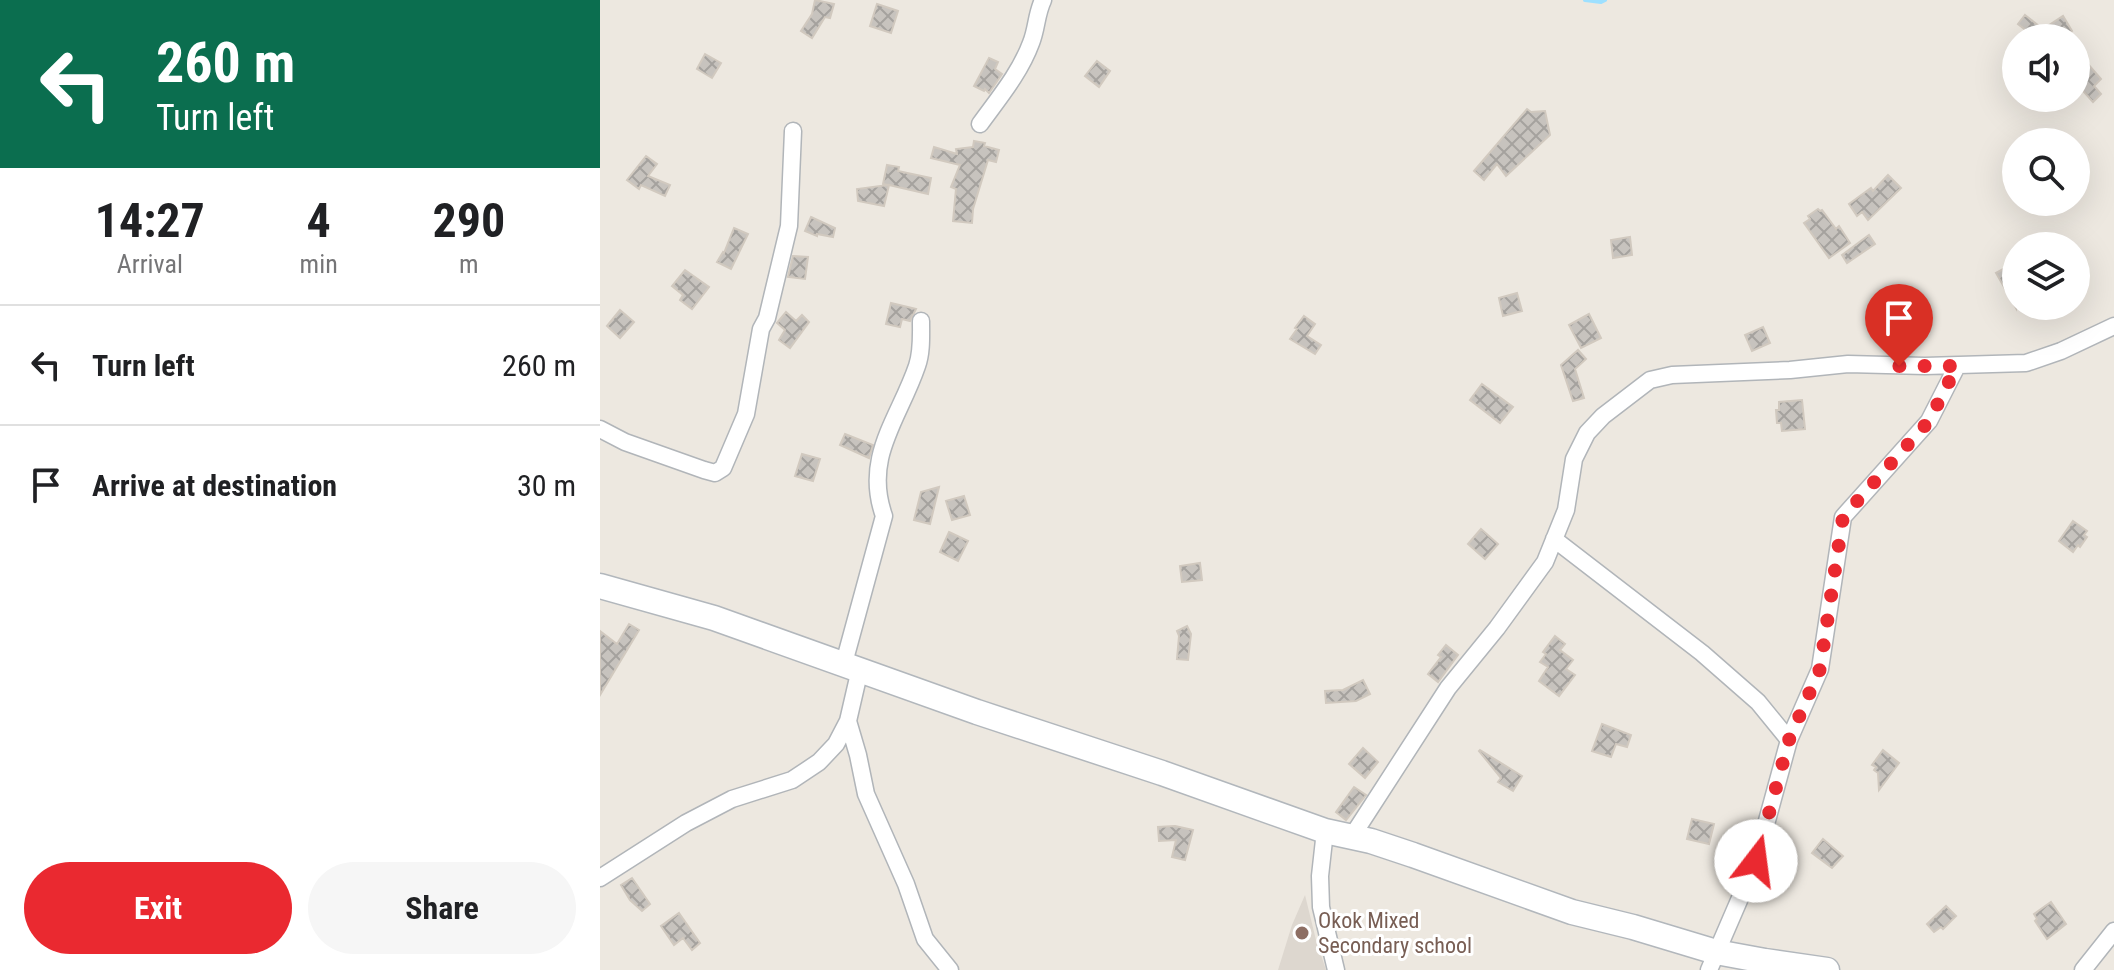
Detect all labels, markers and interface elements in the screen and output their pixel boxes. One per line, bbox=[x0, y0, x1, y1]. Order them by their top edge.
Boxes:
map controls bbox=[2002, 24, 2090, 320]
button: sound bbox=[2002, 24, 2090, 112]
text: 260 m bbox=[156, 30, 295, 96]
icon: left bbox=[24, 32, 128, 136]
text: Turn left bbox=[156, 97, 274, 139]
button: search bbox=[2002, 128, 2090, 216]
text: 14:27 bbox=[95, 192, 205, 249]
text: 4 bbox=[307, 192, 331, 249]
text: 290 bbox=[432, 192, 505, 249]
button: layers bbox=[2002, 232, 2090, 320]
text: Arrival bbox=[117, 249, 183, 279]
text: min bbox=[300, 249, 338, 279]
text: m bbox=[459, 249, 479, 279]
pin bbox=[1865, 284, 1933, 366]
icon: arrive bbox=[1877, 296, 1921, 340]
icon: left bbox=[24, 343, 68, 387]
text: Turn left bbox=[92, 348, 195, 383]
text: 260 m bbox=[502, 348, 576, 383]
icon: arrive bbox=[24, 463, 68, 507]
text: Arrive at destination bbox=[92, 468, 337, 503]
text: 30 m bbox=[517, 468, 576, 503]
position arrow bbox=[1714, 819, 1798, 903]
button: Exit bbox=[24, 862, 292, 954]
button: Share bbox=[308, 862, 576, 954]
place label: Okok Mixed Secondary school bbox=[1318, 908, 1472, 958]
marker: Okok Mixed Secondary school bbox=[1293, 924, 1311, 942]

